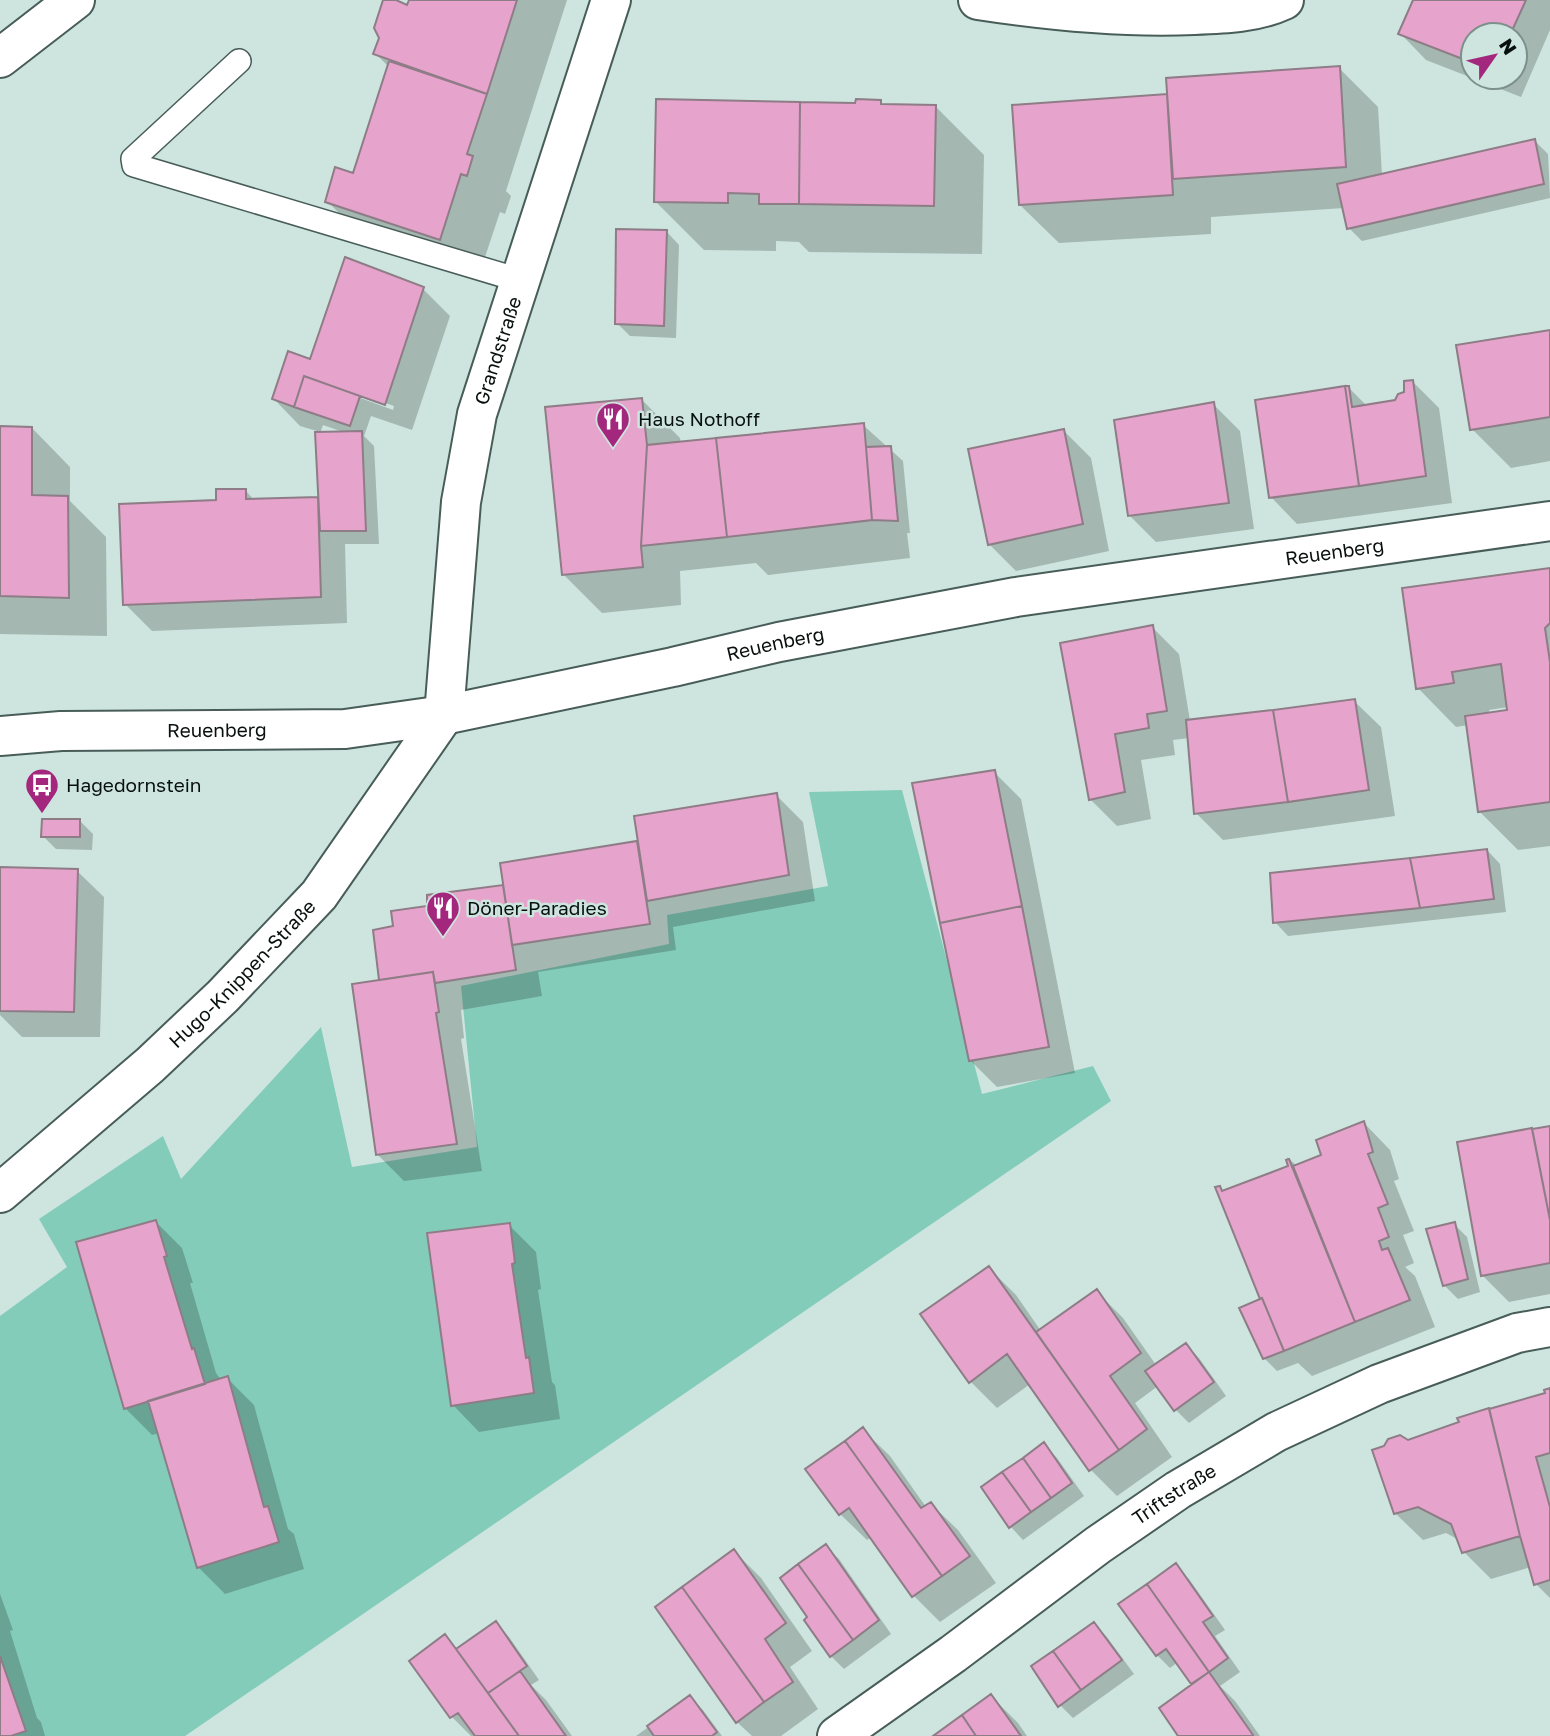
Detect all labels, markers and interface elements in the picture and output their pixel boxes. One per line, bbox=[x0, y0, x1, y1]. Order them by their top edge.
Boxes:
north arrow bbox=[1459, 21, 1529, 91]
text: N bbox=[1495, 34, 1522, 59]
street label: Grandstraße bbox=[469, 293, 525, 407]
restaurant icon: Haus Nothoff bbox=[594, 400, 632, 449]
place label: Haus Nothoff bbox=[638, 407, 760, 430]
street label: Reuenberg bbox=[1283, 533, 1385, 570]
street label: Reuenberg bbox=[724, 622, 826, 665]
street label: Reuenberg bbox=[167, 718, 267, 741]
bus stop icon: Hagedornstein bbox=[23, 766, 61, 815]
place label: Hagedornstein bbox=[66, 773, 202, 796]
restaurant icon: Döner-Paradies bbox=[424, 889, 462, 938]
street label: Hugo-Knippen-Straße bbox=[164, 894, 320, 1052]
place label: Döner-Paradies bbox=[467, 896, 607, 919]
street label: Triftstraße bbox=[1127, 1458, 1220, 1529]

